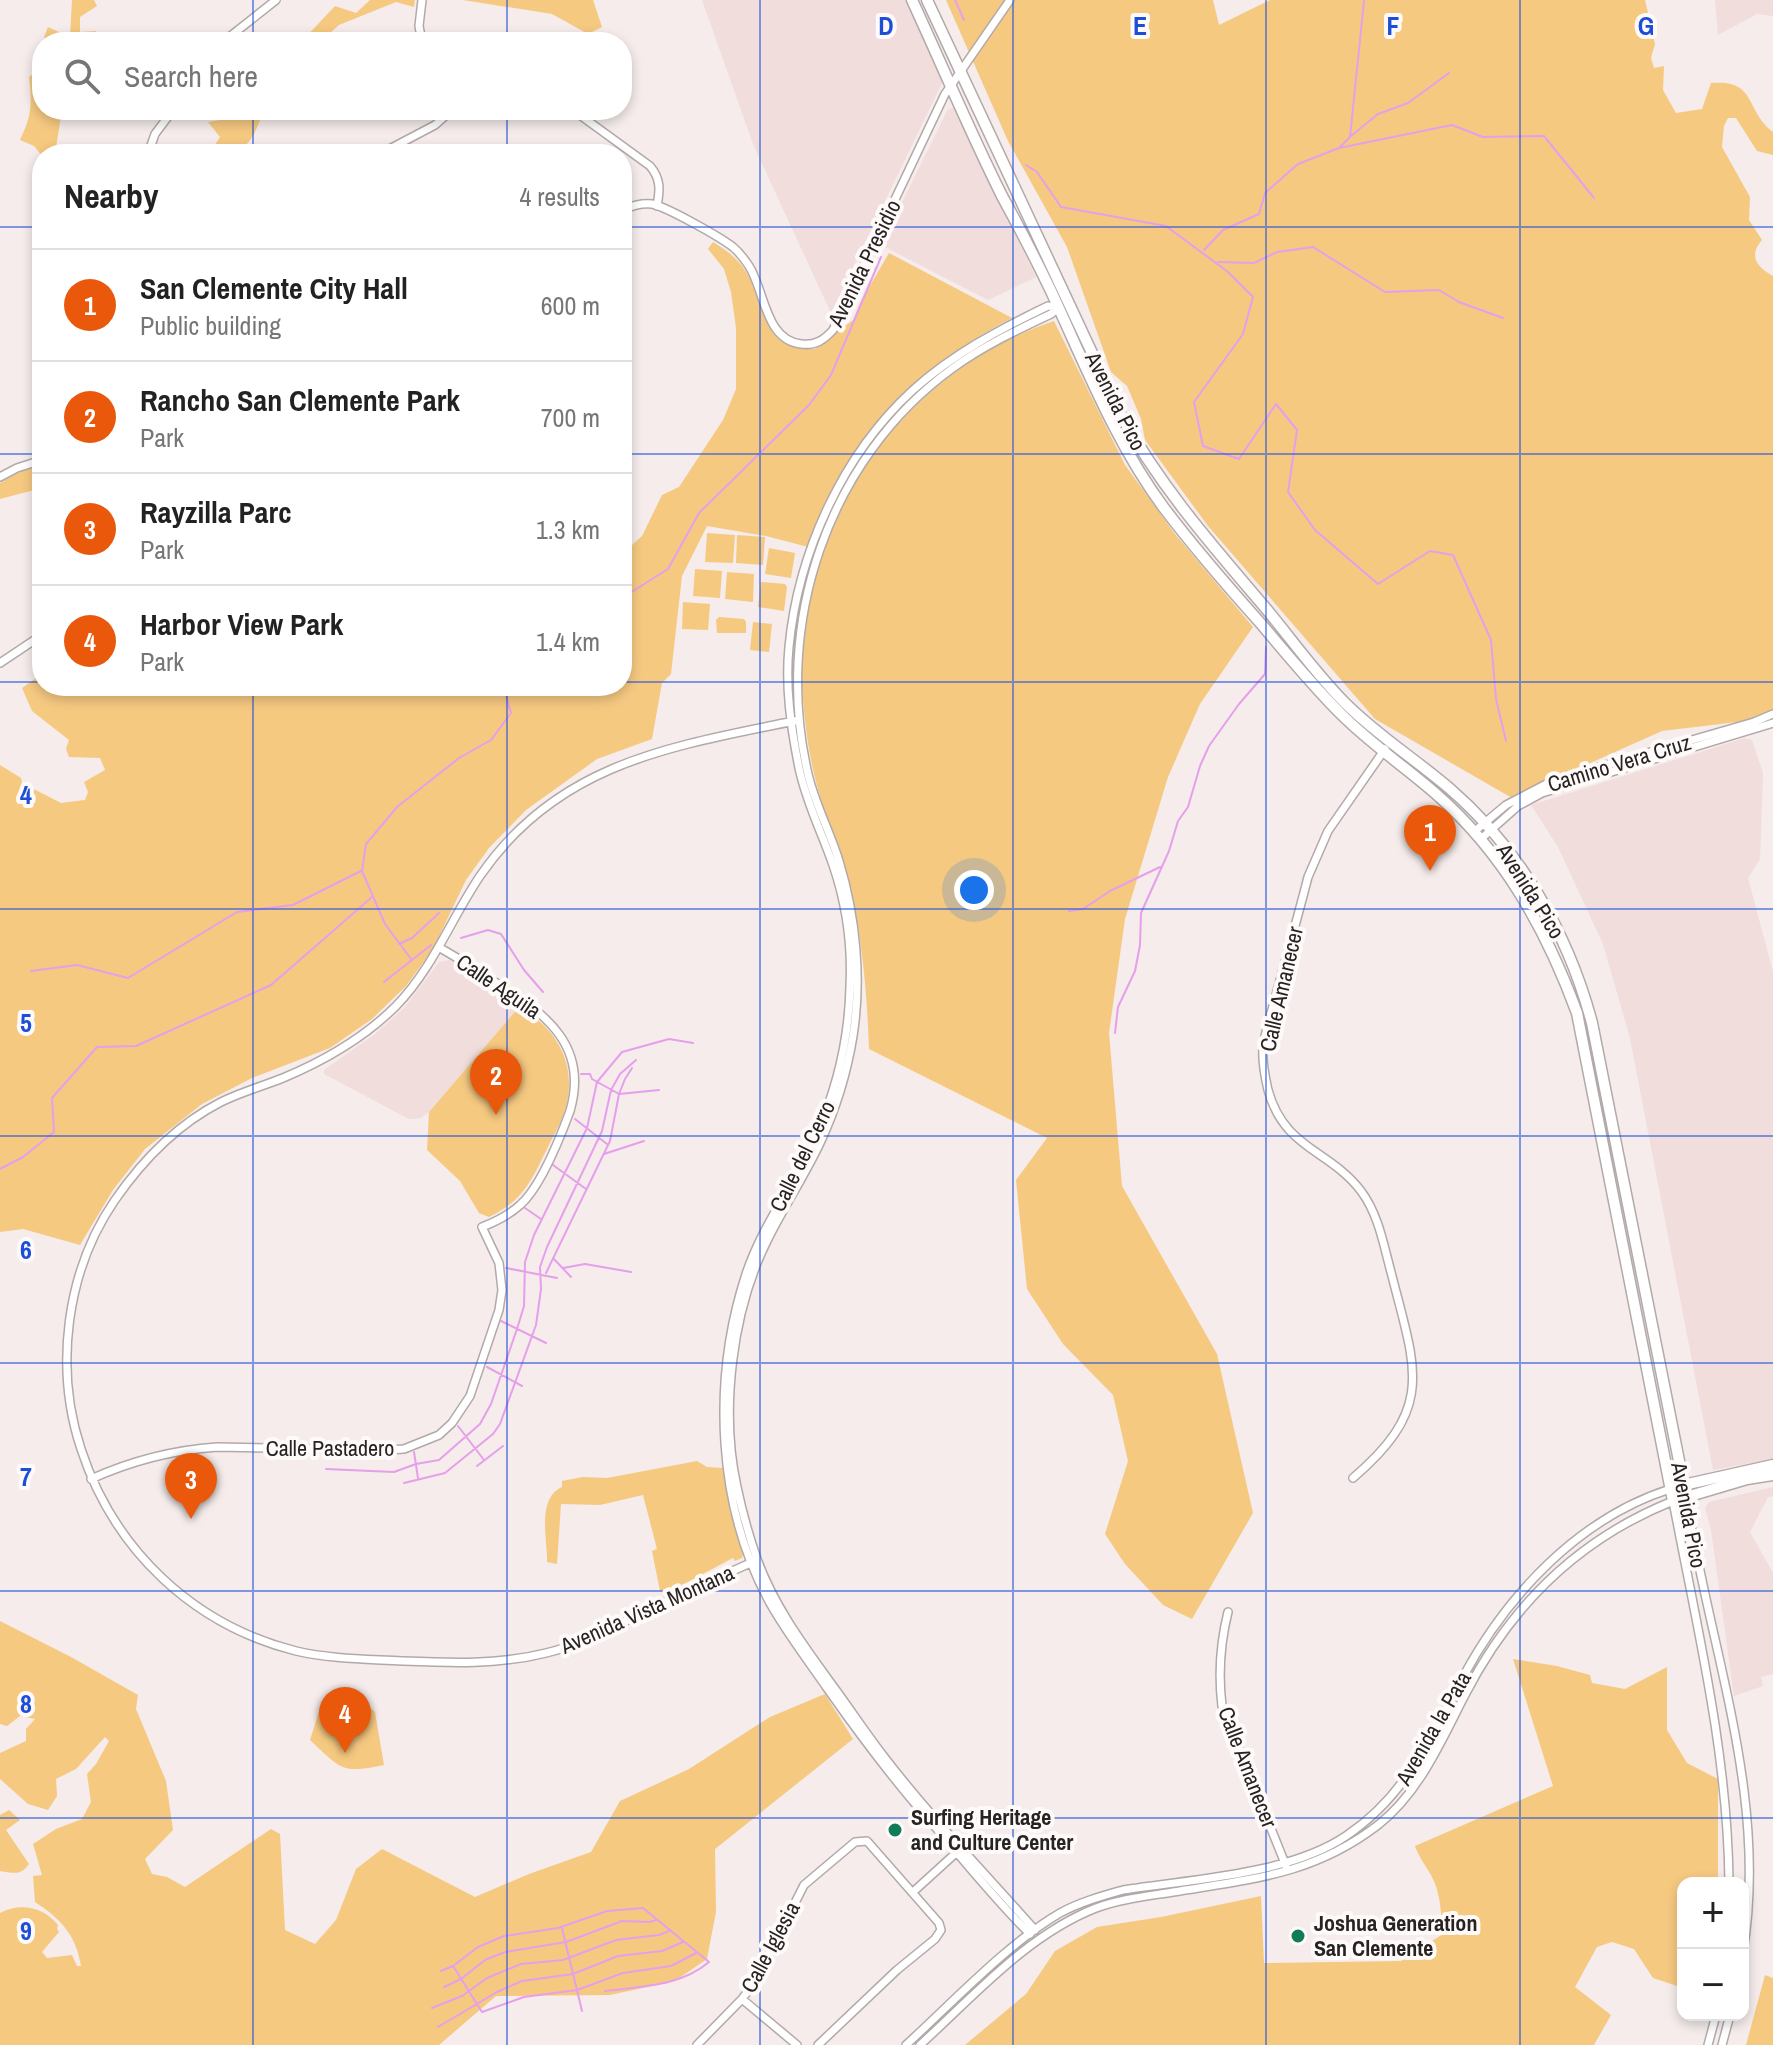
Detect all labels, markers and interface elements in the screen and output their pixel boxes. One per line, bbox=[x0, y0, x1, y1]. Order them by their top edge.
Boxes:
text: D bbox=[878, 8, 894, 43]
text: E bbox=[1133, 8, 1147, 43]
text: F bbox=[1386, 8, 1400, 43]
text: G bbox=[1638, 8, 1654, 43]
search box bbox=[32, 32, 632, 120]
icon: search bbox=[60, 54, 104, 98]
text: Search here bbox=[124, 56, 258, 96]
text: Nearby bbox=[64, 173, 159, 219]
text: 4 results bbox=[519, 179, 600, 214]
street label: Avenida Presidio bbox=[820, 194, 908, 333]
text: San Clemente City Hall bbox=[140, 268, 408, 308]
text: 1 bbox=[84, 288, 96, 323]
text: 600 m bbox=[541, 288, 600, 323]
text: Public building bbox=[140, 308, 281, 343]
street label: Avenida Pico bbox=[1078, 346, 1154, 455]
text: Rancho San Clemente Park bbox=[140, 380, 460, 420]
text: 2 bbox=[84, 400, 96, 435]
text: 700 m bbox=[541, 400, 600, 435]
text: Park bbox=[140, 420, 184, 455]
text: Rayzilla Parc bbox=[140, 492, 292, 532]
text: 3 bbox=[84, 512, 96, 547]
text: 1.3 km bbox=[536, 512, 600, 547]
text: Park bbox=[140, 532, 184, 567]
text: Harbor View Park bbox=[140, 604, 343, 644]
text: 4 bbox=[84, 624, 96, 659]
text: 1.4 km bbox=[536, 624, 600, 659]
text: Park bbox=[140, 644, 184, 679]
street label: Camino Vera Cruz bbox=[1544, 727, 1694, 799]
text: 4 bbox=[20, 777, 32, 812]
pin: 1 bbox=[1404, 805, 1456, 871]
street label: Avenida Pico bbox=[1489, 837, 1572, 944]
your location bbox=[954, 870, 994, 910]
street label: Calle Amanecer bbox=[1252, 924, 1310, 1054]
street label: Calle Aguila bbox=[451, 947, 547, 1025]
text: 5 bbox=[20, 1005, 32, 1040]
pin: 2 bbox=[470, 1049, 522, 1115]
street label: Calle del Cerro bbox=[762, 1095, 842, 1217]
text: 6 bbox=[20, 1232, 32, 1267]
street label: Calle Pastadero bbox=[266, 1433, 394, 1463]
pin: 3 bbox=[165, 1453, 217, 1519]
text: 7 bbox=[20, 1459, 32, 1494]
street label: Avenida Pico bbox=[1664, 1459, 1714, 1570]
street label: Avenida Vista Montana bbox=[555, 1557, 738, 1661]
street label: Avenida la Pata bbox=[1388, 1665, 1478, 1791]
text: 8 bbox=[20, 1686, 32, 1721]
pin: 4 bbox=[319, 1687, 371, 1753]
street label: Calle Amanecer bbox=[1211, 1702, 1285, 1832]
place label: Surfing Heritage and Culture Center bbox=[911, 1802, 1073, 1857]
marker: Surfing Heritage and Culture Center bbox=[886, 1821, 904, 1839]
map controls bbox=[1677, 1877, 1749, 2021]
button: + bbox=[1677, 1877, 1749, 1949]
street label: Calle Iglesia bbox=[733, 1896, 807, 1998]
place label: Joshua Generation San Clemente bbox=[1314, 1908, 1477, 1963]
text: 9 bbox=[20, 1913, 32, 1948]
marker: Joshua Generation San Clemente bbox=[1289, 1927, 1307, 1945]
button: − bbox=[1677, 1949, 1749, 2021]

